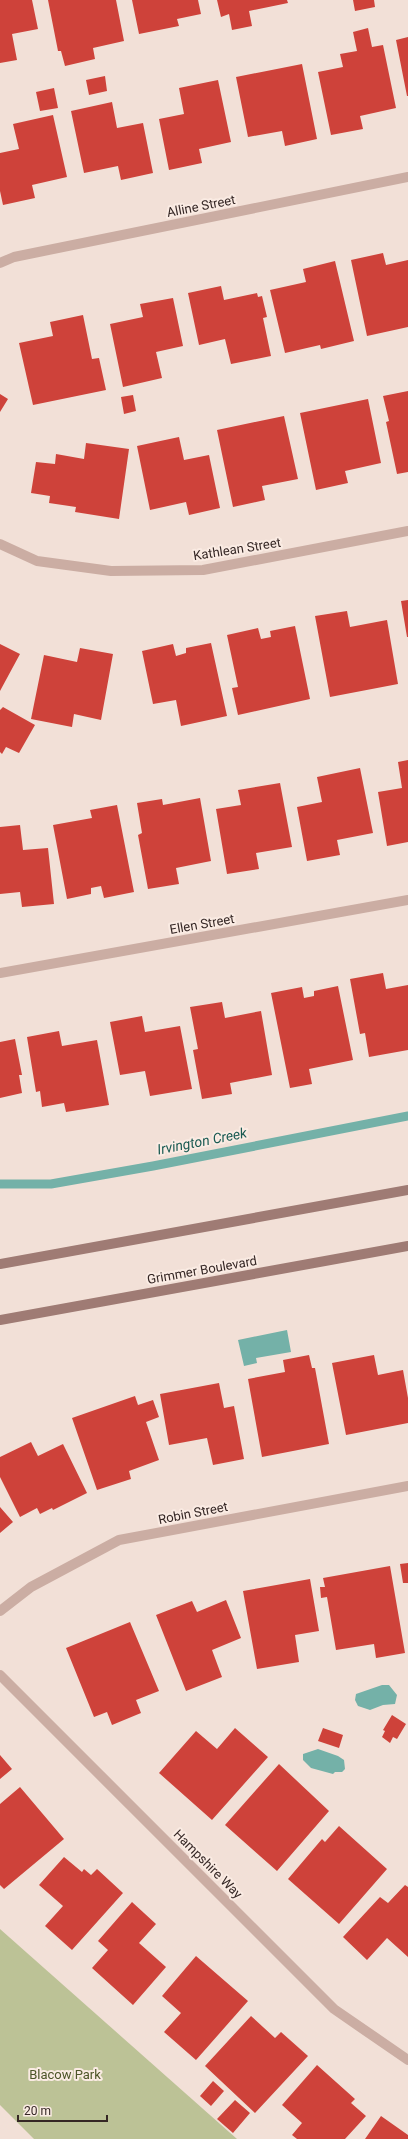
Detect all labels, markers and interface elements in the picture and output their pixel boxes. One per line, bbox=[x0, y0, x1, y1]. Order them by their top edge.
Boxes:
street label: Alline Street bbox=[165, 192, 237, 220]
street label: Kathlean Street bbox=[192, 535, 282, 563]
street label: Ellen Street bbox=[169, 911, 235, 937]
water label: Irvington Creek bbox=[156, 1124, 249, 1158]
street label: Grimmer Boulevard bbox=[146, 1253, 258, 1287]
street label: Robin Street bbox=[157, 1499, 229, 1527]
street label: Hampshire Way bbox=[171, 1827, 245, 1901]
park label: Blacow Park bbox=[29, 2067, 101, 2082]
scale bar bbox=[18, 2097, 107, 2123]
text: 20 m bbox=[24, 2104, 51, 2118]

